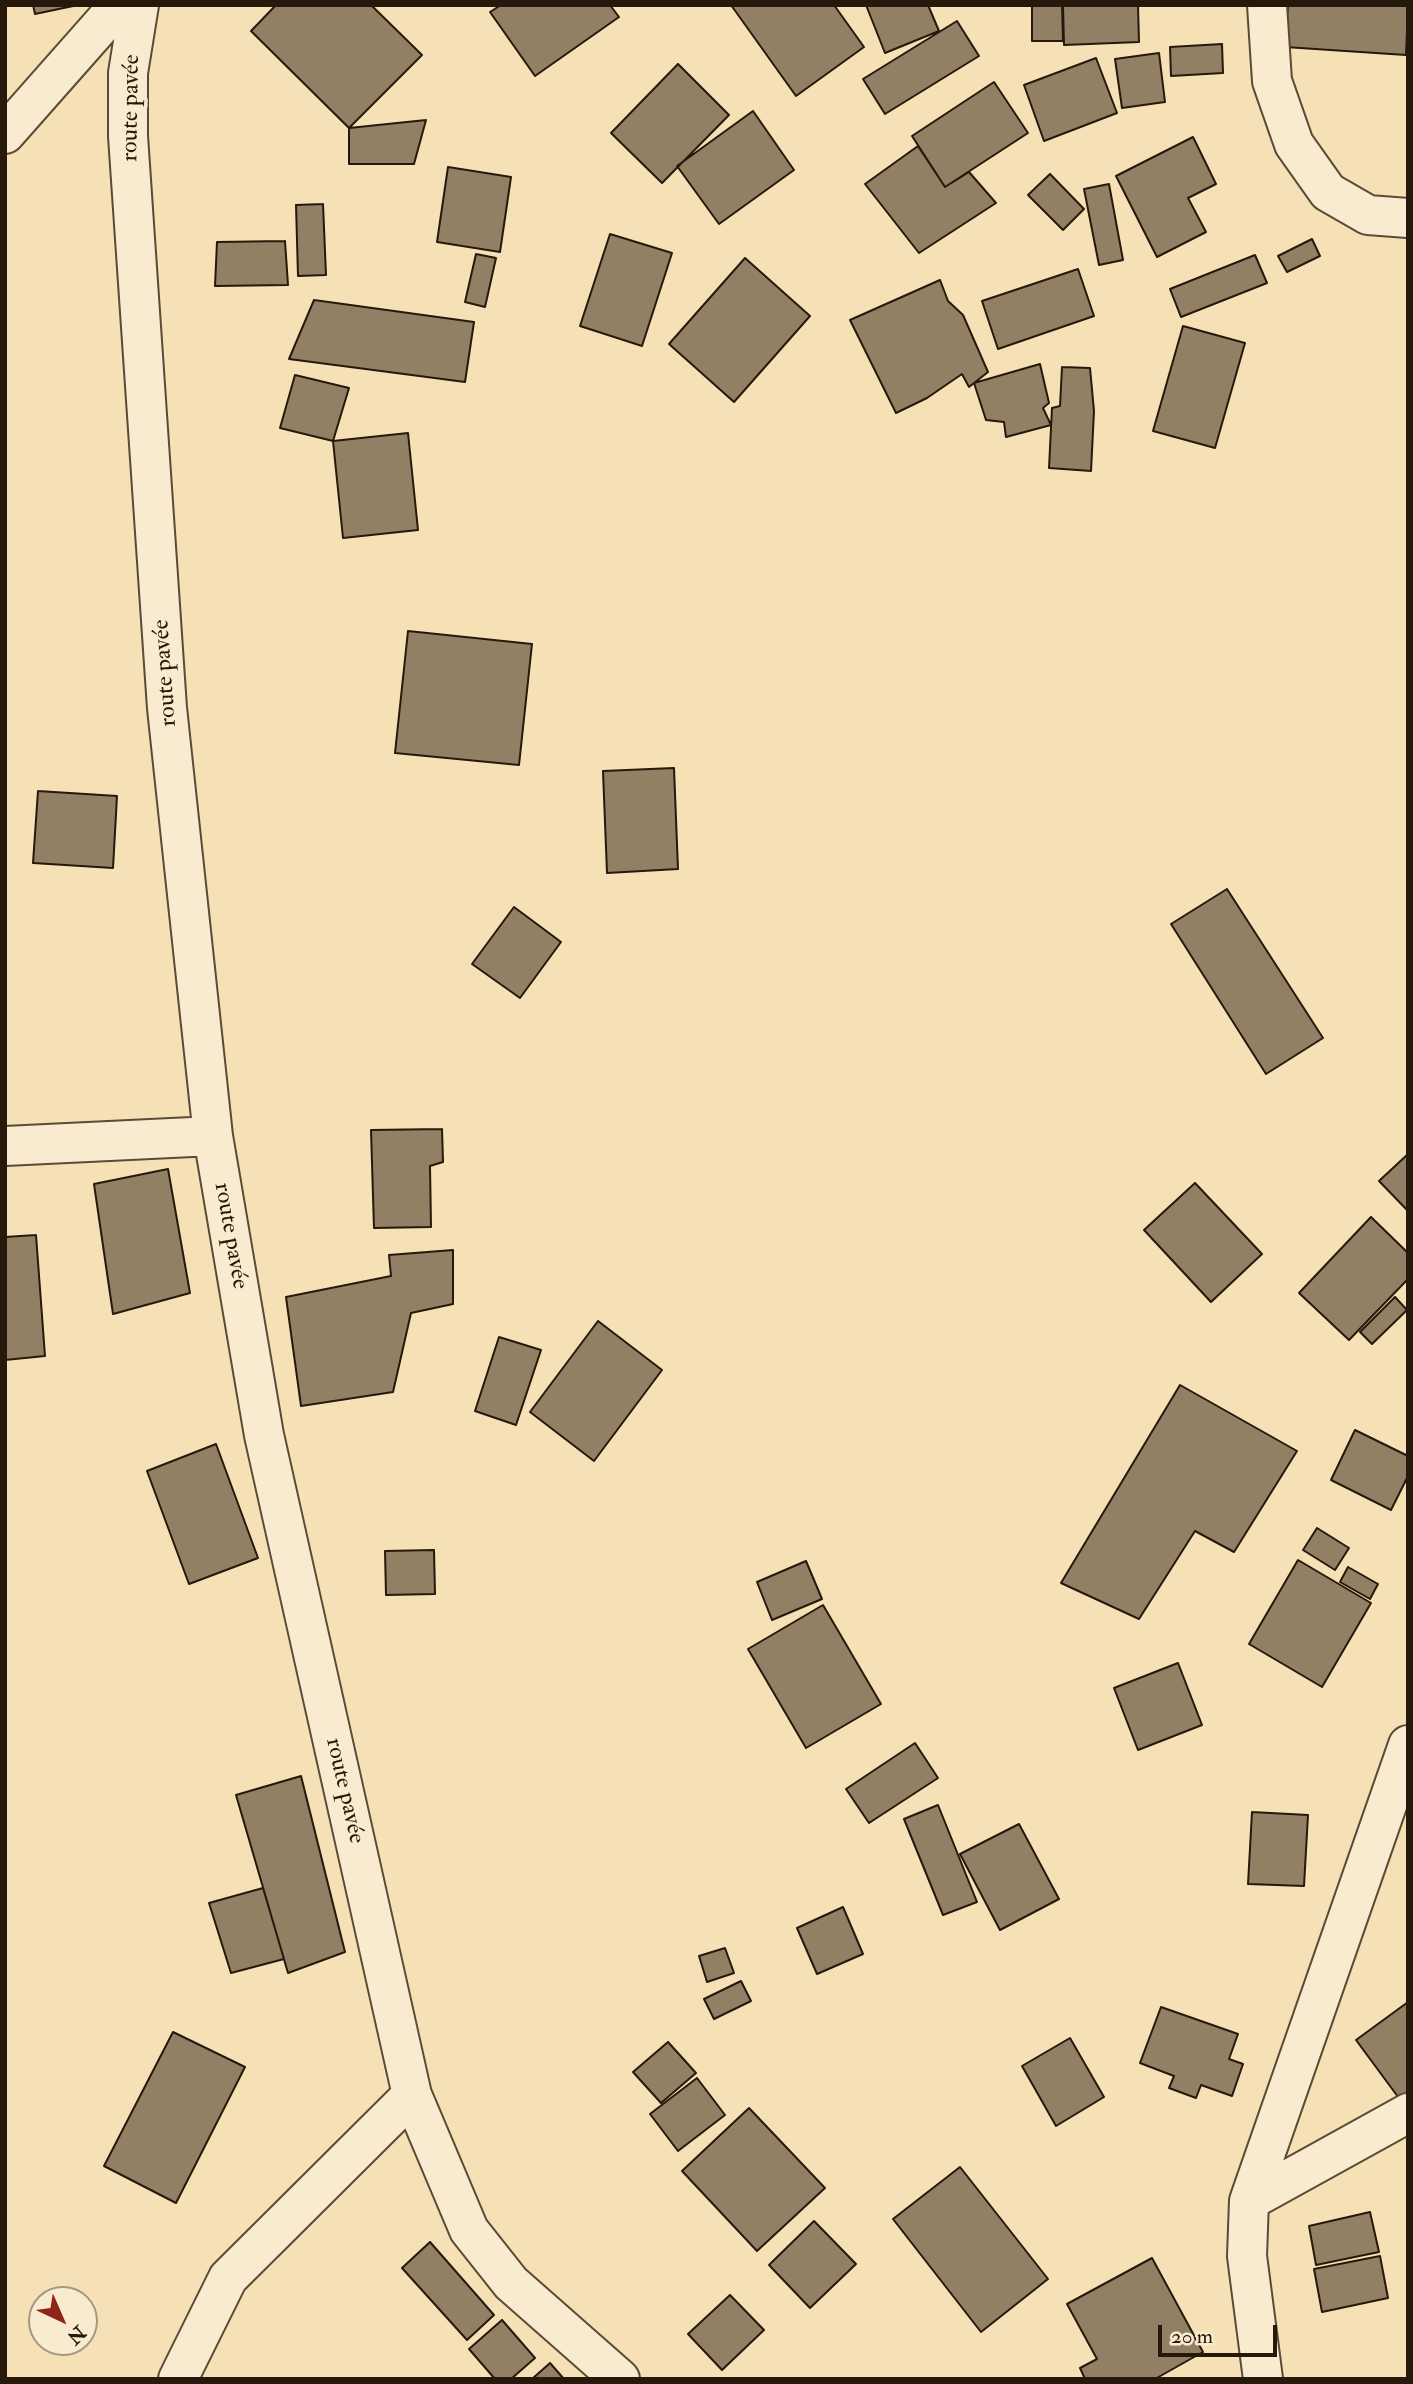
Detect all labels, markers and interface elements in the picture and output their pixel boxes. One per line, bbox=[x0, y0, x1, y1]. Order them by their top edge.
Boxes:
street label: route pavée bbox=[117, 54, 147, 162]
street label: route pavée bbox=[148, 618, 184, 728]
street label: route pavée bbox=[206, 1181, 254, 1291]
street label: route pavée bbox=[318, 1735, 370, 1847]
north arrow bbox=[28, 2286, 98, 2356]
scale bar bbox=[1161, 2310, 1280, 2354]
text: N bbox=[62, 2320, 91, 2349]
text: 20 m bbox=[1171, 2323, 1213, 2350]

